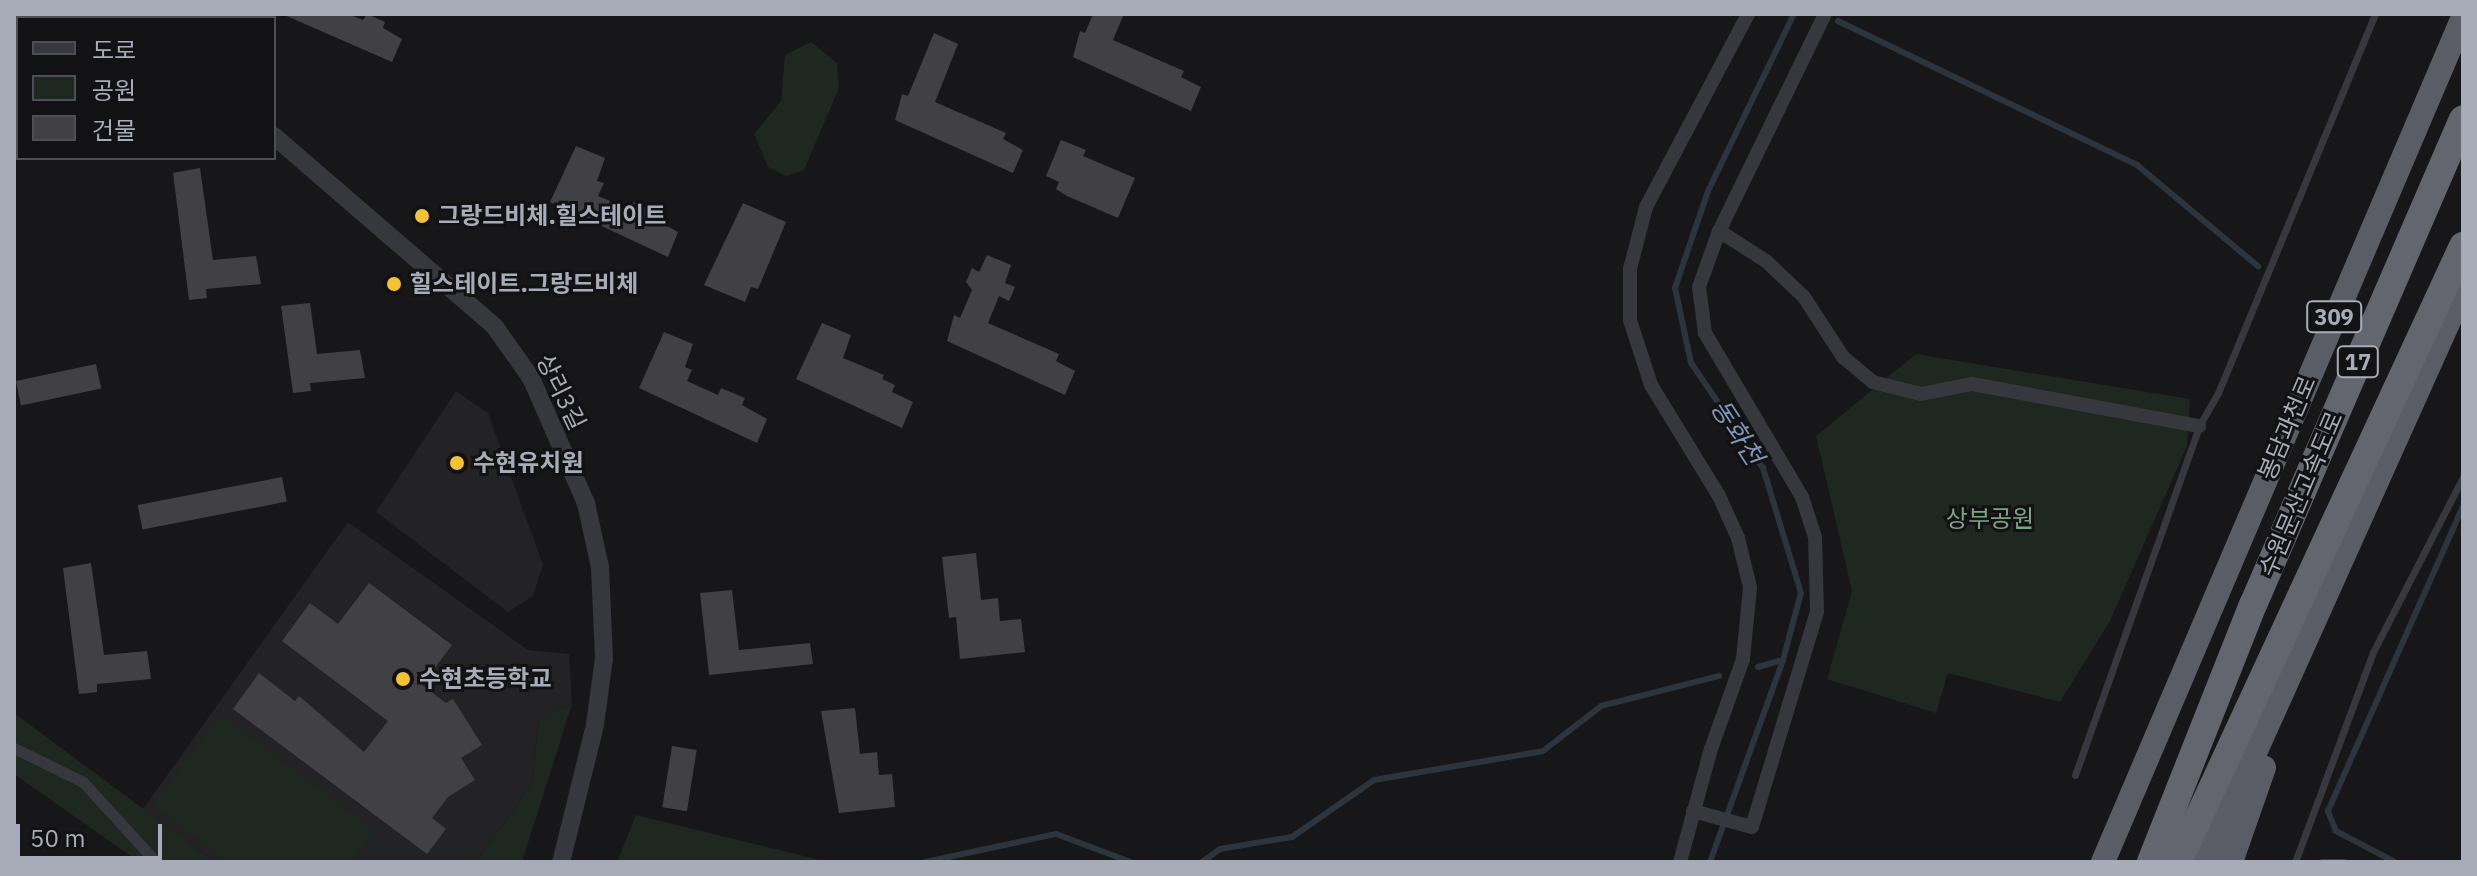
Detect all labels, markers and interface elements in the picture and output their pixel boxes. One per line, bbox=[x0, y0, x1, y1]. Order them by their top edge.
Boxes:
legend bbox=[16, 16, 276, 160]
text: 도로 bbox=[92, 34, 136, 66]
text: 공원 bbox=[92, 74, 136, 106]
text: 건물 bbox=[92, 114, 136, 146]
place label: 그랑드비체.힐스테이트 bbox=[438, 202, 666, 230]
marker: 그랑드비체.힐스테이트 bbox=[413, 207, 431, 225]
place label: 힐스테이트.그랑드비체 bbox=[410, 270, 638, 298]
marker: 힐스테이트.그랑드비체 bbox=[385, 275, 403, 293]
road number: 309 bbox=[2306, 299, 2362, 335]
road number: 17 bbox=[2336, 344, 2380, 380]
street label: 상리3길 bbox=[530, 349, 592, 435]
street label: 봉담과천로 bbox=[2252, 372, 2322, 484]
water label: 동화천 bbox=[1704, 393, 1770, 471]
street label: 수원문산고속도로 bbox=[2253, 407, 2349, 581]
place label: 수현유치원 bbox=[473, 449, 583, 477]
marker: 수현유치원 bbox=[448, 454, 466, 472]
park label: 상부공원 bbox=[1946, 505, 2034, 533]
place label: 수현초등학교 bbox=[419, 665, 551, 693]
marker: 수현초등학교 bbox=[394, 670, 412, 688]
scale bar bbox=[20, 808, 166, 858]
text: 50 m bbox=[30, 822, 85, 854]

